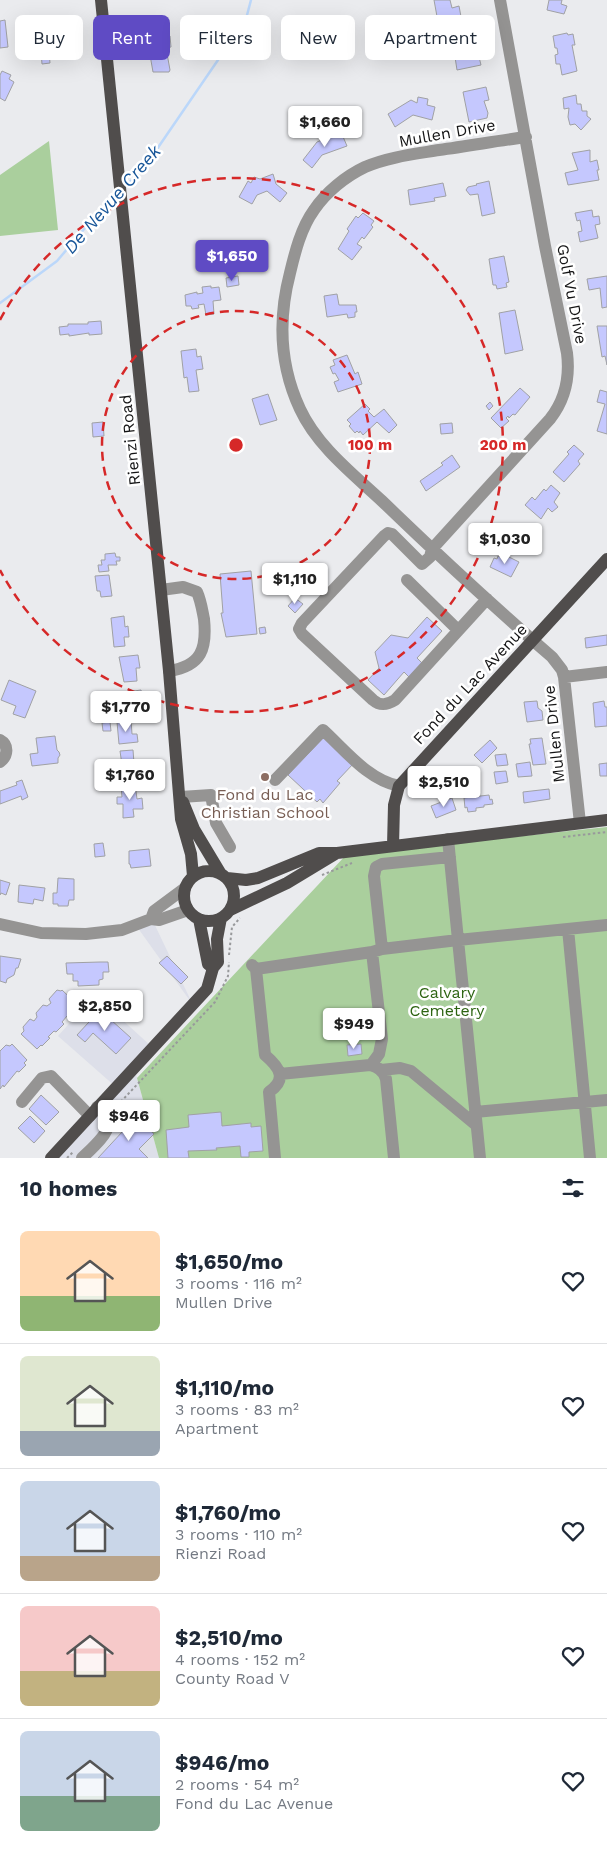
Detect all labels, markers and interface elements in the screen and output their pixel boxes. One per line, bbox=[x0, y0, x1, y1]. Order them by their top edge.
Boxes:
chip: Buy bbox=[15, 15, 83, 60]
chip: Rent bbox=[93, 15, 170, 60]
chip: Filters bbox=[180, 15, 271, 60]
chip: New bbox=[281, 15, 355, 60]
chip: Apartment bbox=[365, 15, 495, 60]
pin: $1,660 bbox=[284, 106, 366, 148]
text: $1,660 bbox=[299, 112, 351, 131]
street label: Mullen Drive bbox=[397, 115, 497, 151]
water label: De Nevue Creek bbox=[59, 140, 166, 258]
pin: $1,650 bbox=[191, 240, 273, 282]
street label: Golf Vu Drive bbox=[553, 242, 591, 346]
text: $1,650 bbox=[206, 246, 258, 265]
street label: Rienzi Road bbox=[116, 394, 144, 486]
centre of rings bbox=[227, 436, 245, 454]
text: 100 m bbox=[348, 436, 392, 454]
text: 200 m bbox=[480, 436, 526, 454]
pin: $1,030 bbox=[464, 522, 546, 565]
text: $1,030 bbox=[479, 529, 531, 548]
pin: $1,110 bbox=[254, 562, 336, 605]
text: $1,110 bbox=[273, 569, 317, 588]
street label: Fond du Lac Avenue bbox=[409, 620, 531, 748]
street label: Mullen Drive bbox=[539, 684, 569, 784]
pin: $1,770 bbox=[85, 690, 167, 733]
text: $1,770 bbox=[101, 697, 151, 716]
pin: $1,760 bbox=[89, 758, 171, 801]
text: $1,760 bbox=[105, 765, 155, 784]
pin: $2,510 bbox=[403, 766, 485, 808]
marker: Fond du Lac Christian School bbox=[259, 771, 271, 783]
text: $2,510 bbox=[419, 772, 469, 791]
place label: Fond du Lac Christian School bbox=[201, 785, 329, 822]
park label: Calvary Cemetery bbox=[409, 983, 485, 1020]
pin: $2,850 bbox=[64, 990, 146, 1032]
text: $2,850 bbox=[78, 996, 132, 1015]
pin: $949 bbox=[324, 1008, 384, 1050]
text: $949 bbox=[334, 1014, 374, 1033]
pin: $946 bbox=[99, 1100, 159, 1142]
text: $946 bbox=[109, 1106, 149, 1125]
icon: filters bbox=[559, 1174, 587, 1202]
text: 10 homes bbox=[20, 1176, 117, 1201]
text: $1,650/mo bbox=[175, 1249, 283, 1274]
icon: home bbox=[60, 1251, 120, 1311]
icon: heart bbox=[559, 1267, 587, 1295]
text: 3 rooms · 116 m² bbox=[175, 1274, 302, 1293]
text: Mullen Drive bbox=[175, 1293, 273, 1312]
text: $1,110/mo bbox=[175, 1375, 274, 1400]
icon: home bbox=[60, 1376, 120, 1436]
icon: heart bbox=[559, 1392, 587, 1420]
text: 3 rooms · 83 m² bbox=[175, 1400, 299, 1419]
text: Apartment bbox=[175, 1419, 258, 1438]
text: $1,760/mo bbox=[175, 1500, 281, 1525]
icon: home bbox=[60, 1501, 120, 1561]
icon: heart bbox=[559, 1517, 587, 1545]
text: 3 rooms · 110 m² bbox=[175, 1525, 302, 1544]
text: Rienzi Road bbox=[175, 1544, 266, 1563]
text: $2,510/mo bbox=[175, 1625, 283, 1650]
icon: home bbox=[60, 1626, 120, 1686]
icon: heart bbox=[559, 1642, 587, 1670]
text: 4 rooms · 152 m² bbox=[175, 1650, 305, 1669]
text: County Road V bbox=[175, 1669, 290, 1688]
text: $946/mo bbox=[175, 1750, 269, 1775]
icon: home bbox=[60, 1751, 120, 1811]
icon: heart bbox=[559, 1767, 587, 1795]
text: 2 rooms · 54 m² bbox=[175, 1775, 299, 1794]
text: Fond du Lac Avenue bbox=[175, 1794, 333, 1813]

